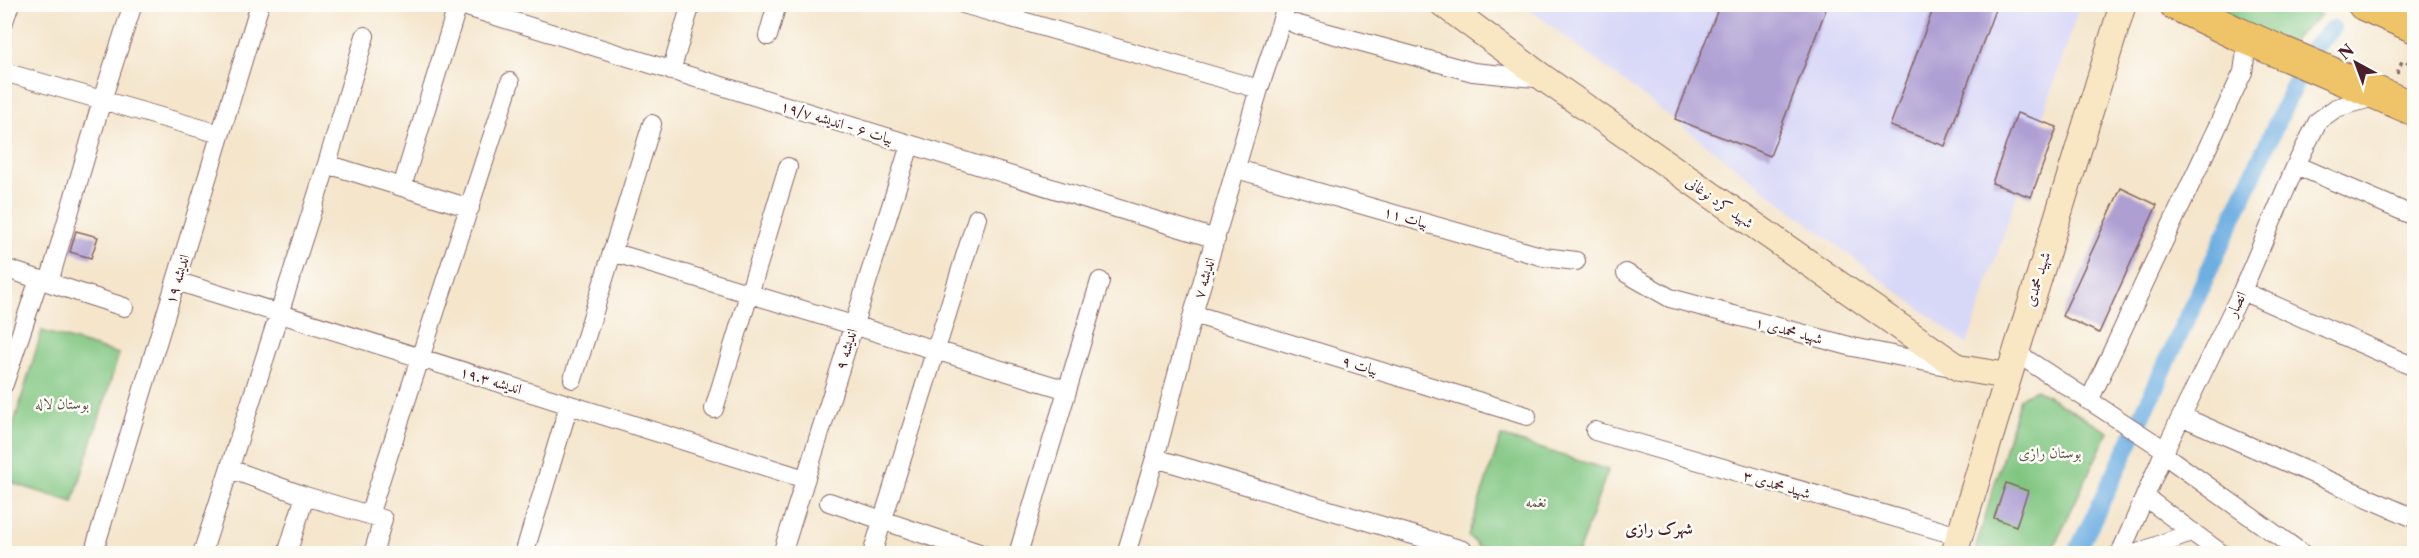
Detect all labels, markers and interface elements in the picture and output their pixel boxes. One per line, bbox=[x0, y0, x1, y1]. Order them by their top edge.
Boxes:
north arrow bbox=[2326, 33, 2386, 93]
text: N bbox=[2334, 40, 2358, 64]
street label: بیات ۶ - اندیشه ۱۹/۷ bbox=[779, 96, 895, 148]
street label: شهید کرد نوغانی bbox=[1682, 172, 1758, 233]
street label: بیات ۱۱ bbox=[1382, 202, 1430, 232]
street label: شهید محمدی bbox=[2020, 249, 2055, 309]
street label: اندیشه ۱۹ bbox=[160, 252, 194, 306]
street label: اندیشه ۷ bbox=[1189, 255, 1219, 301]
street label: انصار bbox=[2221, 288, 2250, 322]
street label: شهید محمدی ۱ bbox=[1753, 312, 1825, 349]
street label: اندیشه ۹ bbox=[831, 326, 861, 372]
street label: بیات ۹ bbox=[1340, 351, 1380, 379]
street label: اندیشه ۱۹.۳ bbox=[458, 362, 524, 398]
park label: بوستان لاله bbox=[35, 394, 89, 413]
park label: بوستان رازی bbox=[2019, 443, 2082, 462]
street label: شهید محمدی ۳ bbox=[1741, 465, 1813, 504]
park label: نغمه bbox=[1526, 492, 1547, 511]
district label: شهرک رازی bbox=[1625, 518, 1693, 539]

